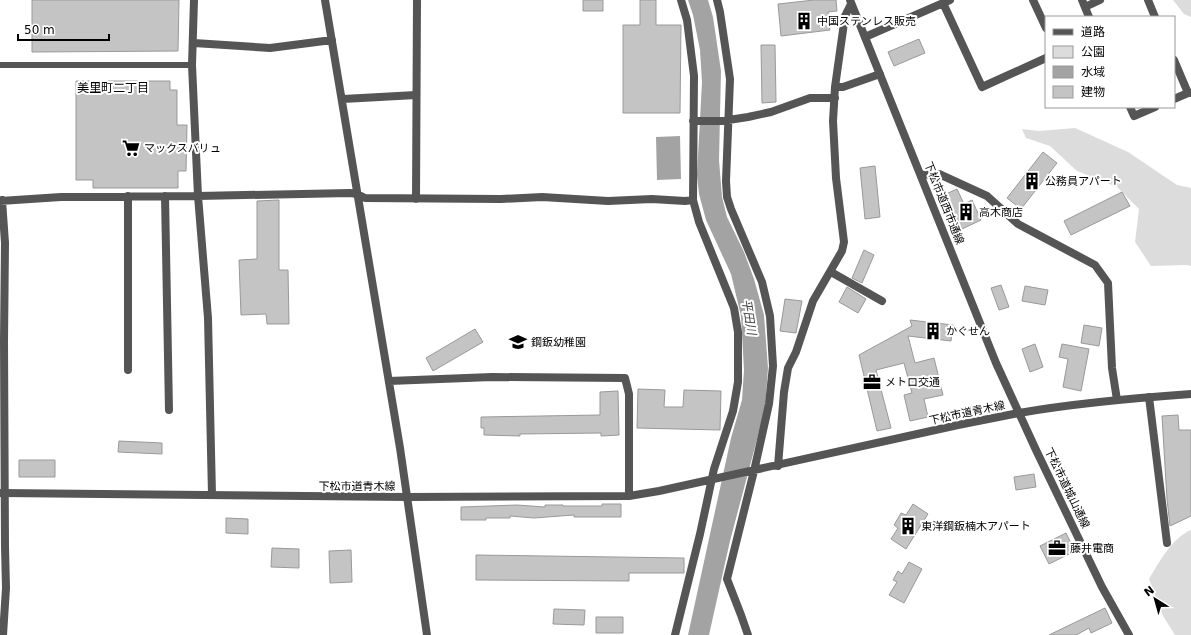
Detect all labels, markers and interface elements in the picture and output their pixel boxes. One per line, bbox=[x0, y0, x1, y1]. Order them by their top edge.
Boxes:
building icon: 中国ステンレス販売 bbox=[794, 11, 814, 31]
place label: 中国ステンレス販売 bbox=[817, 15, 916, 28]
scale bar bbox=[18, 16, 109, 42]
legend bbox=[1045, 16, 1175, 108]
text: 50 m bbox=[24, 23, 55, 37]
text: 道路 bbox=[1081, 25, 1105, 39]
text: 公園 bbox=[1081, 45, 1105, 59]
text: 水域 bbox=[1081, 65, 1105, 79]
district label: 美里町二丁目 bbox=[77, 81, 149, 95]
text: 建物 bbox=[1081, 85, 1105, 99]
supermarket icon: マックスバリュ bbox=[121, 138, 141, 158]
place label: マックスバリュ bbox=[144, 142, 221, 155]
street label: 下松市道西市通線 bbox=[921, 160, 967, 246]
building icon: 公務員アパート bbox=[1022, 171, 1042, 191]
place label: 公務員アパート bbox=[1045, 175, 1122, 188]
building icon: 高木商店 bbox=[956, 202, 976, 222]
place label: 高木商店 bbox=[979, 206, 1023, 219]
water label: 平田川 bbox=[739, 298, 759, 338]
building icon: かぐせん bbox=[923, 321, 943, 341]
place label: かぐせん bbox=[946, 325, 990, 338]
school or university icon: 鋼鈑幼稚園 bbox=[508, 332, 528, 352]
place label: 鋼鈑幼稚園 bbox=[531, 336, 586, 349]
office icon: メトロ交通 bbox=[862, 372, 882, 392]
place label: メトロ交通 bbox=[885, 376, 940, 389]
street label: 下松市道青木線 bbox=[928, 399, 1006, 427]
street label: 下松市道城山通線 bbox=[1042, 446, 1092, 530]
street label: 下松市道青木線 bbox=[319, 480, 396, 493]
building icon: 東洋鋼鈑楠木アパート bbox=[898, 516, 918, 536]
place label: 東洋鋼鈑楠木アパート bbox=[921, 520, 1031, 533]
office icon: 藤井電商 bbox=[1047, 538, 1067, 558]
place label: 藤井電商 bbox=[1070, 542, 1114, 555]
north arrow bbox=[1135, 579, 1175, 619]
text: N bbox=[1142, 583, 1157, 599]

